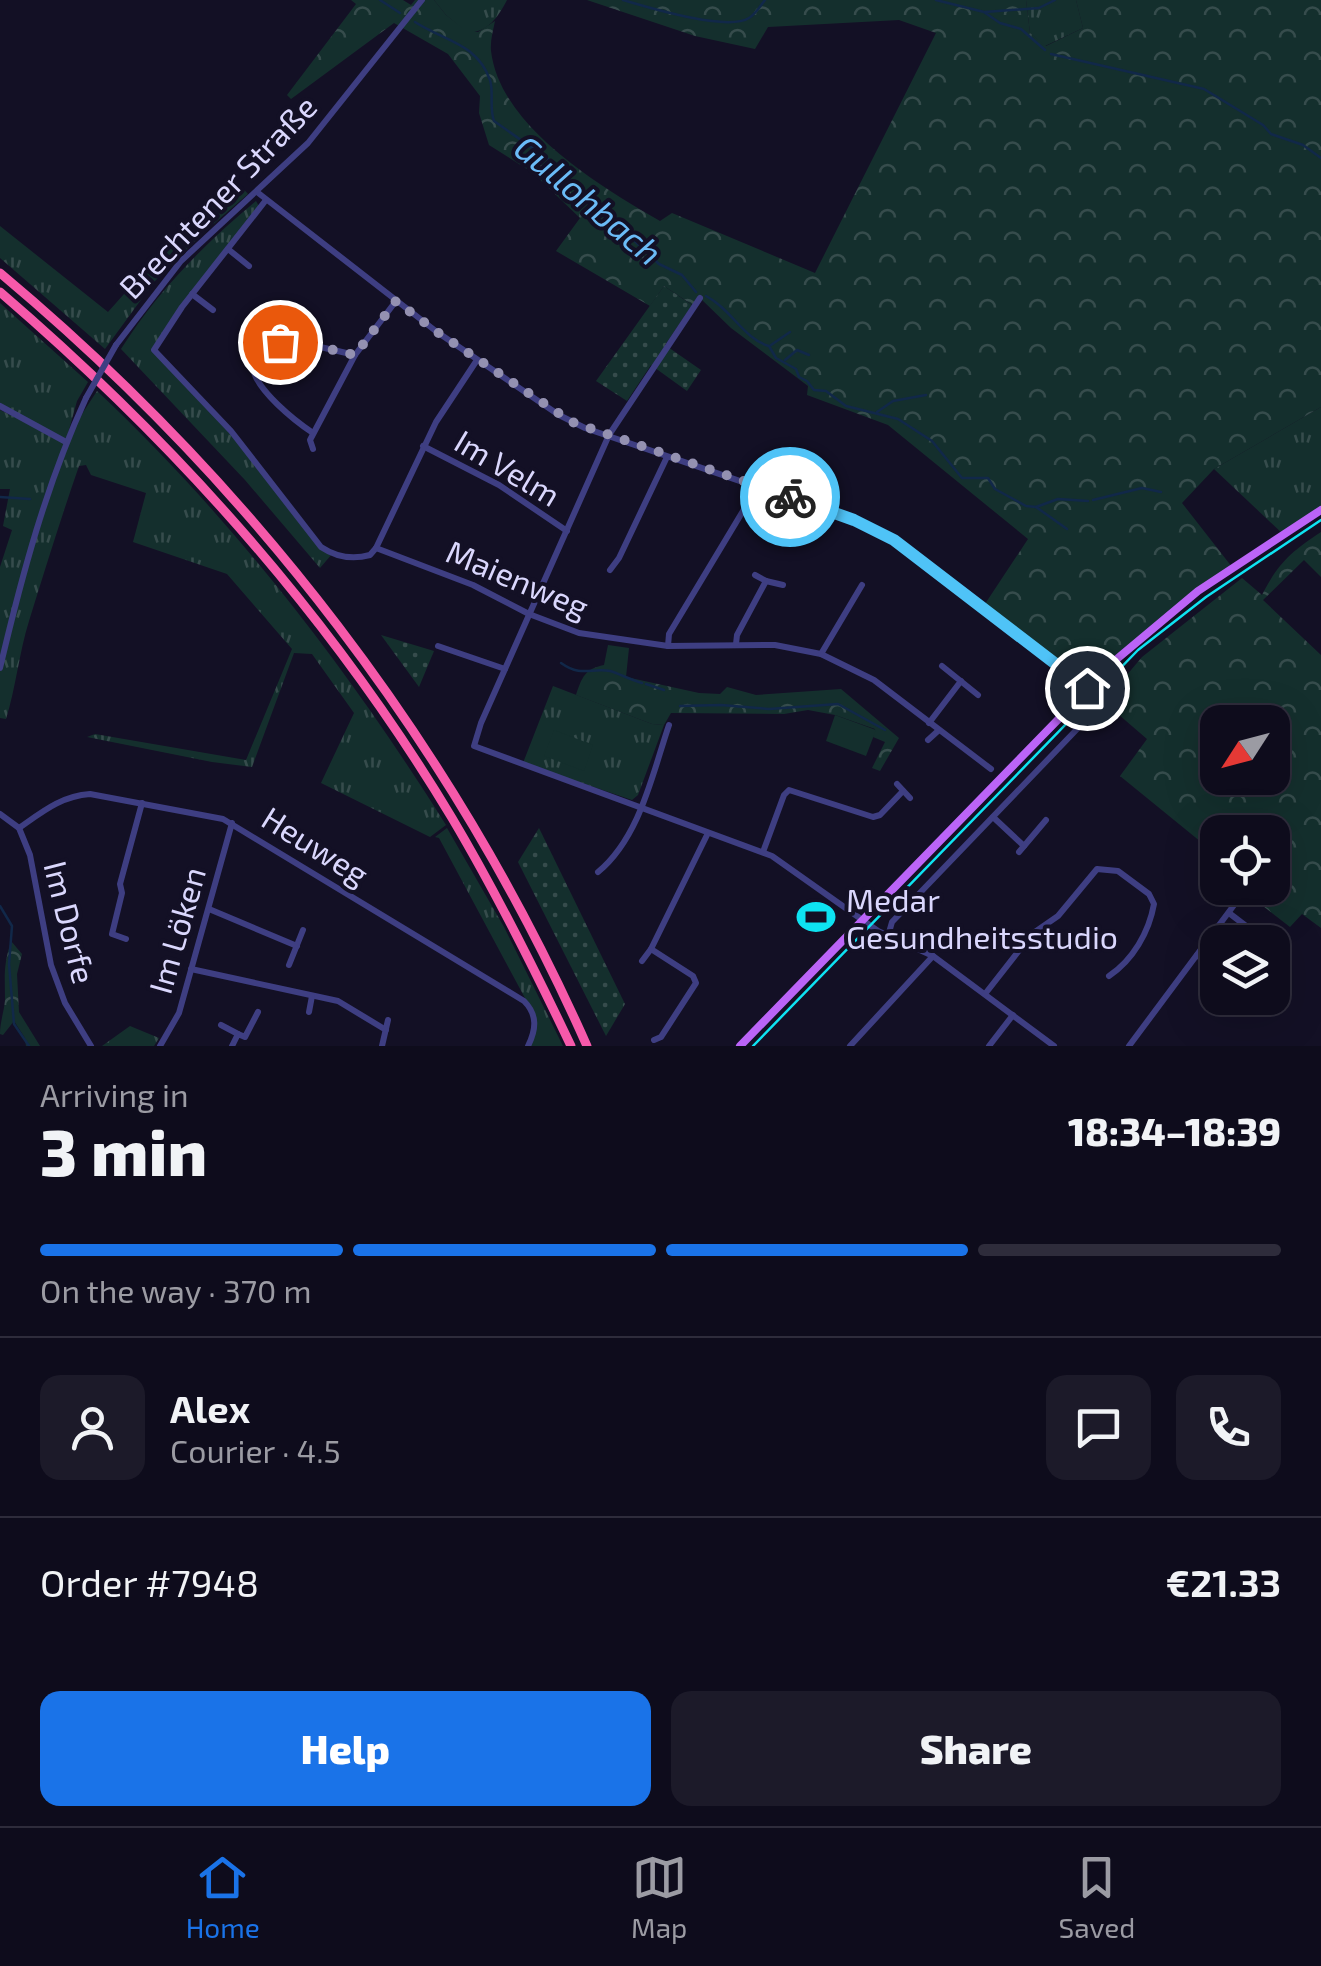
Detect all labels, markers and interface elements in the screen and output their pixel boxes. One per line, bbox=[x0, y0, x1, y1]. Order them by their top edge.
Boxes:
street label: Brechtener Straße bbox=[111, 87, 323, 305]
water label: Gullohbach bbox=[507, 125, 671, 273]
pin bbox=[238, 300, 323, 385]
icon: bag bbox=[253, 315, 308, 370]
street label: Im Velm bbox=[449, 421, 567, 513]
courier bbox=[740, 447, 840, 547]
icon: bike bbox=[763, 470, 818, 525]
street label: Maienweg bbox=[441, 531, 595, 625]
pin bbox=[1045, 646, 1130, 731]
icon: home bbox=[1060, 661, 1115, 716]
north arrow bbox=[1200, 705, 1290, 795]
map controls bbox=[1200, 705, 1290, 1015]
street label: Heuweg bbox=[256, 798, 376, 892]
button: locate bbox=[1200, 815, 1290, 905]
street label: Im Dorfe bbox=[37, 857, 105, 987]
street label: Im Löken bbox=[140, 862, 212, 998]
place label: Medar Gesundheitsstudio bbox=[846, 880, 1118, 955]
sports icon: Medar Gesundheitsstudio bbox=[795, 896, 837, 938]
button: layers bbox=[1200, 925, 1290, 1015]
text: Arriving in bbox=[40, 1075, 189, 1113]
text: 18:34–18:39 bbox=[1068, 1108, 1281, 1154]
text: 3 min bbox=[40, 1111, 207, 1189]
text: On the way · 370 m bbox=[40, 1271, 312, 1309]
button: person bbox=[40, 1375, 145, 1480]
button: chat bbox=[1046, 1375, 1151, 1480]
button: phone bbox=[1176, 1375, 1281, 1480]
text: Alex bbox=[170, 1385, 250, 1431]
text: Courier · 4.5 bbox=[170, 1431, 341, 1469]
text: Order #7948 bbox=[40, 1559, 259, 1605]
text: €21.33 bbox=[1166, 1559, 1281, 1605]
button: Help bbox=[40, 1691, 651, 1806]
button: Share bbox=[671, 1691, 1281, 1806]
tab: Home bbox=[186, 1850, 260, 1944]
tab: Map bbox=[631, 1850, 687, 1944]
tab: Saved bbox=[1059, 1850, 1135, 1944]

